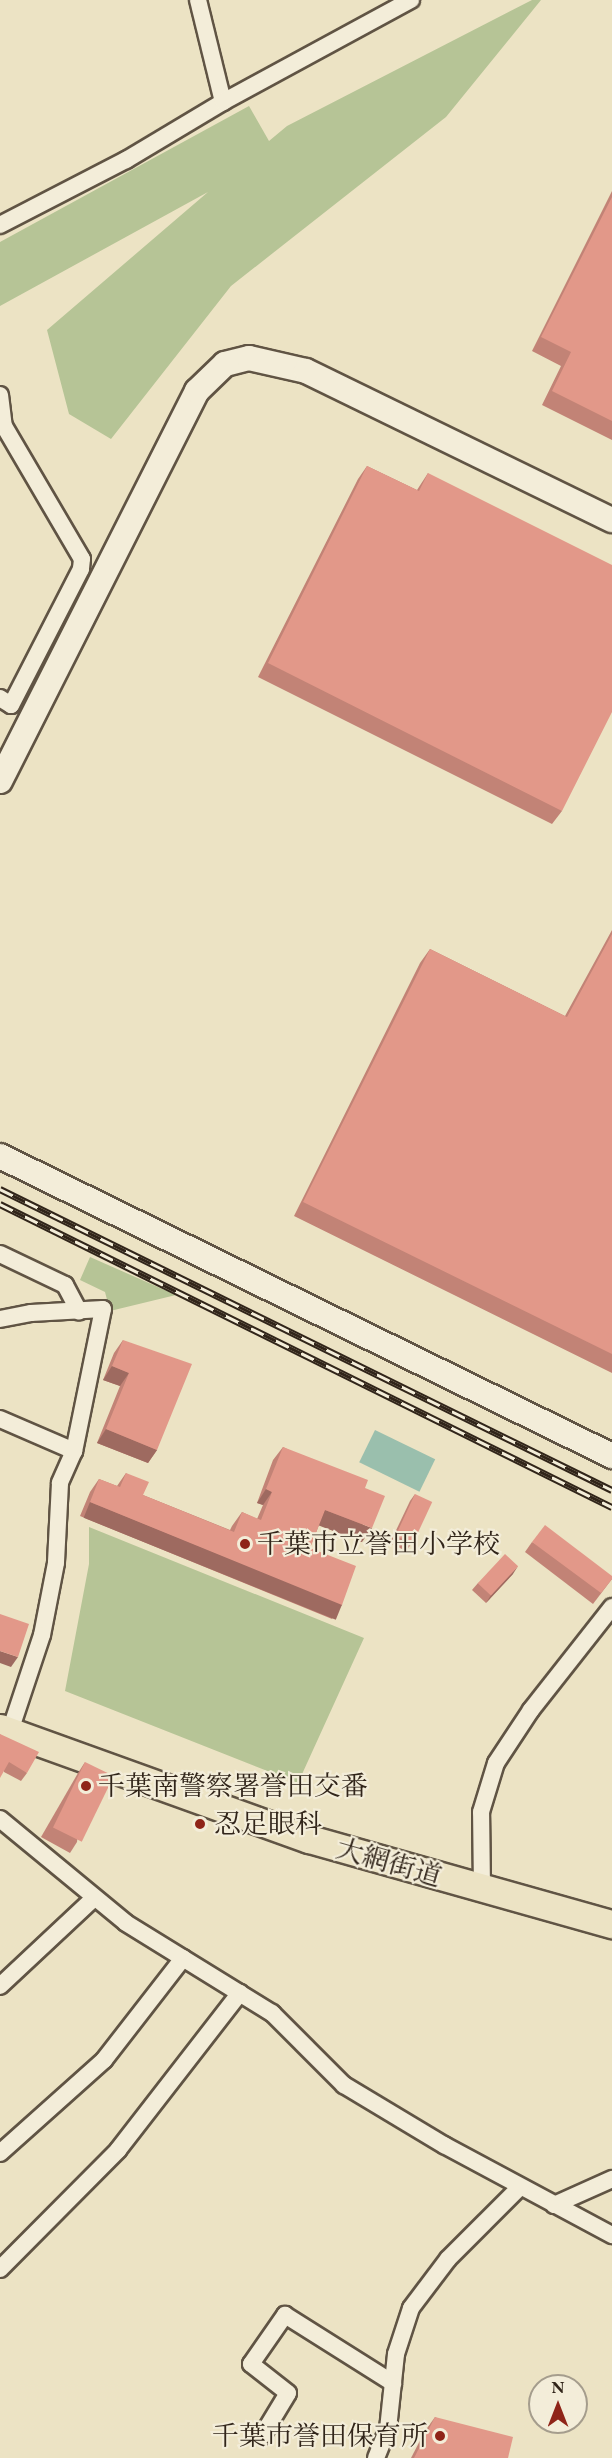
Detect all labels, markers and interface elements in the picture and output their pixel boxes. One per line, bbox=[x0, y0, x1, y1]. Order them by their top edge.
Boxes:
place label: 千葉市立誉田小学校 bbox=[257, 1528, 500, 1560]
marker: 千葉市立誉田小学校 bbox=[238, 1537, 252, 1551]
place label: 千葉南警察署誉田交番 bbox=[98, 1770, 368, 1802]
marker: 千葉南警察署誉田交番 bbox=[79, 1779, 93, 1793]
place label: 忍足眼科 bbox=[214, 1808, 322, 1840]
marker: 忍足眼科 bbox=[191, 1815, 209, 1833]
street label: 大網街道 bbox=[333, 1832, 445, 1892]
north arrow bbox=[528, 2374, 588, 2434]
text: N bbox=[552, 2377, 564, 2398]
place label: 千葉市誉田保育所 bbox=[212, 2420, 428, 2452]
marker: 千葉市誉田保育所 bbox=[433, 2429, 447, 2443]

